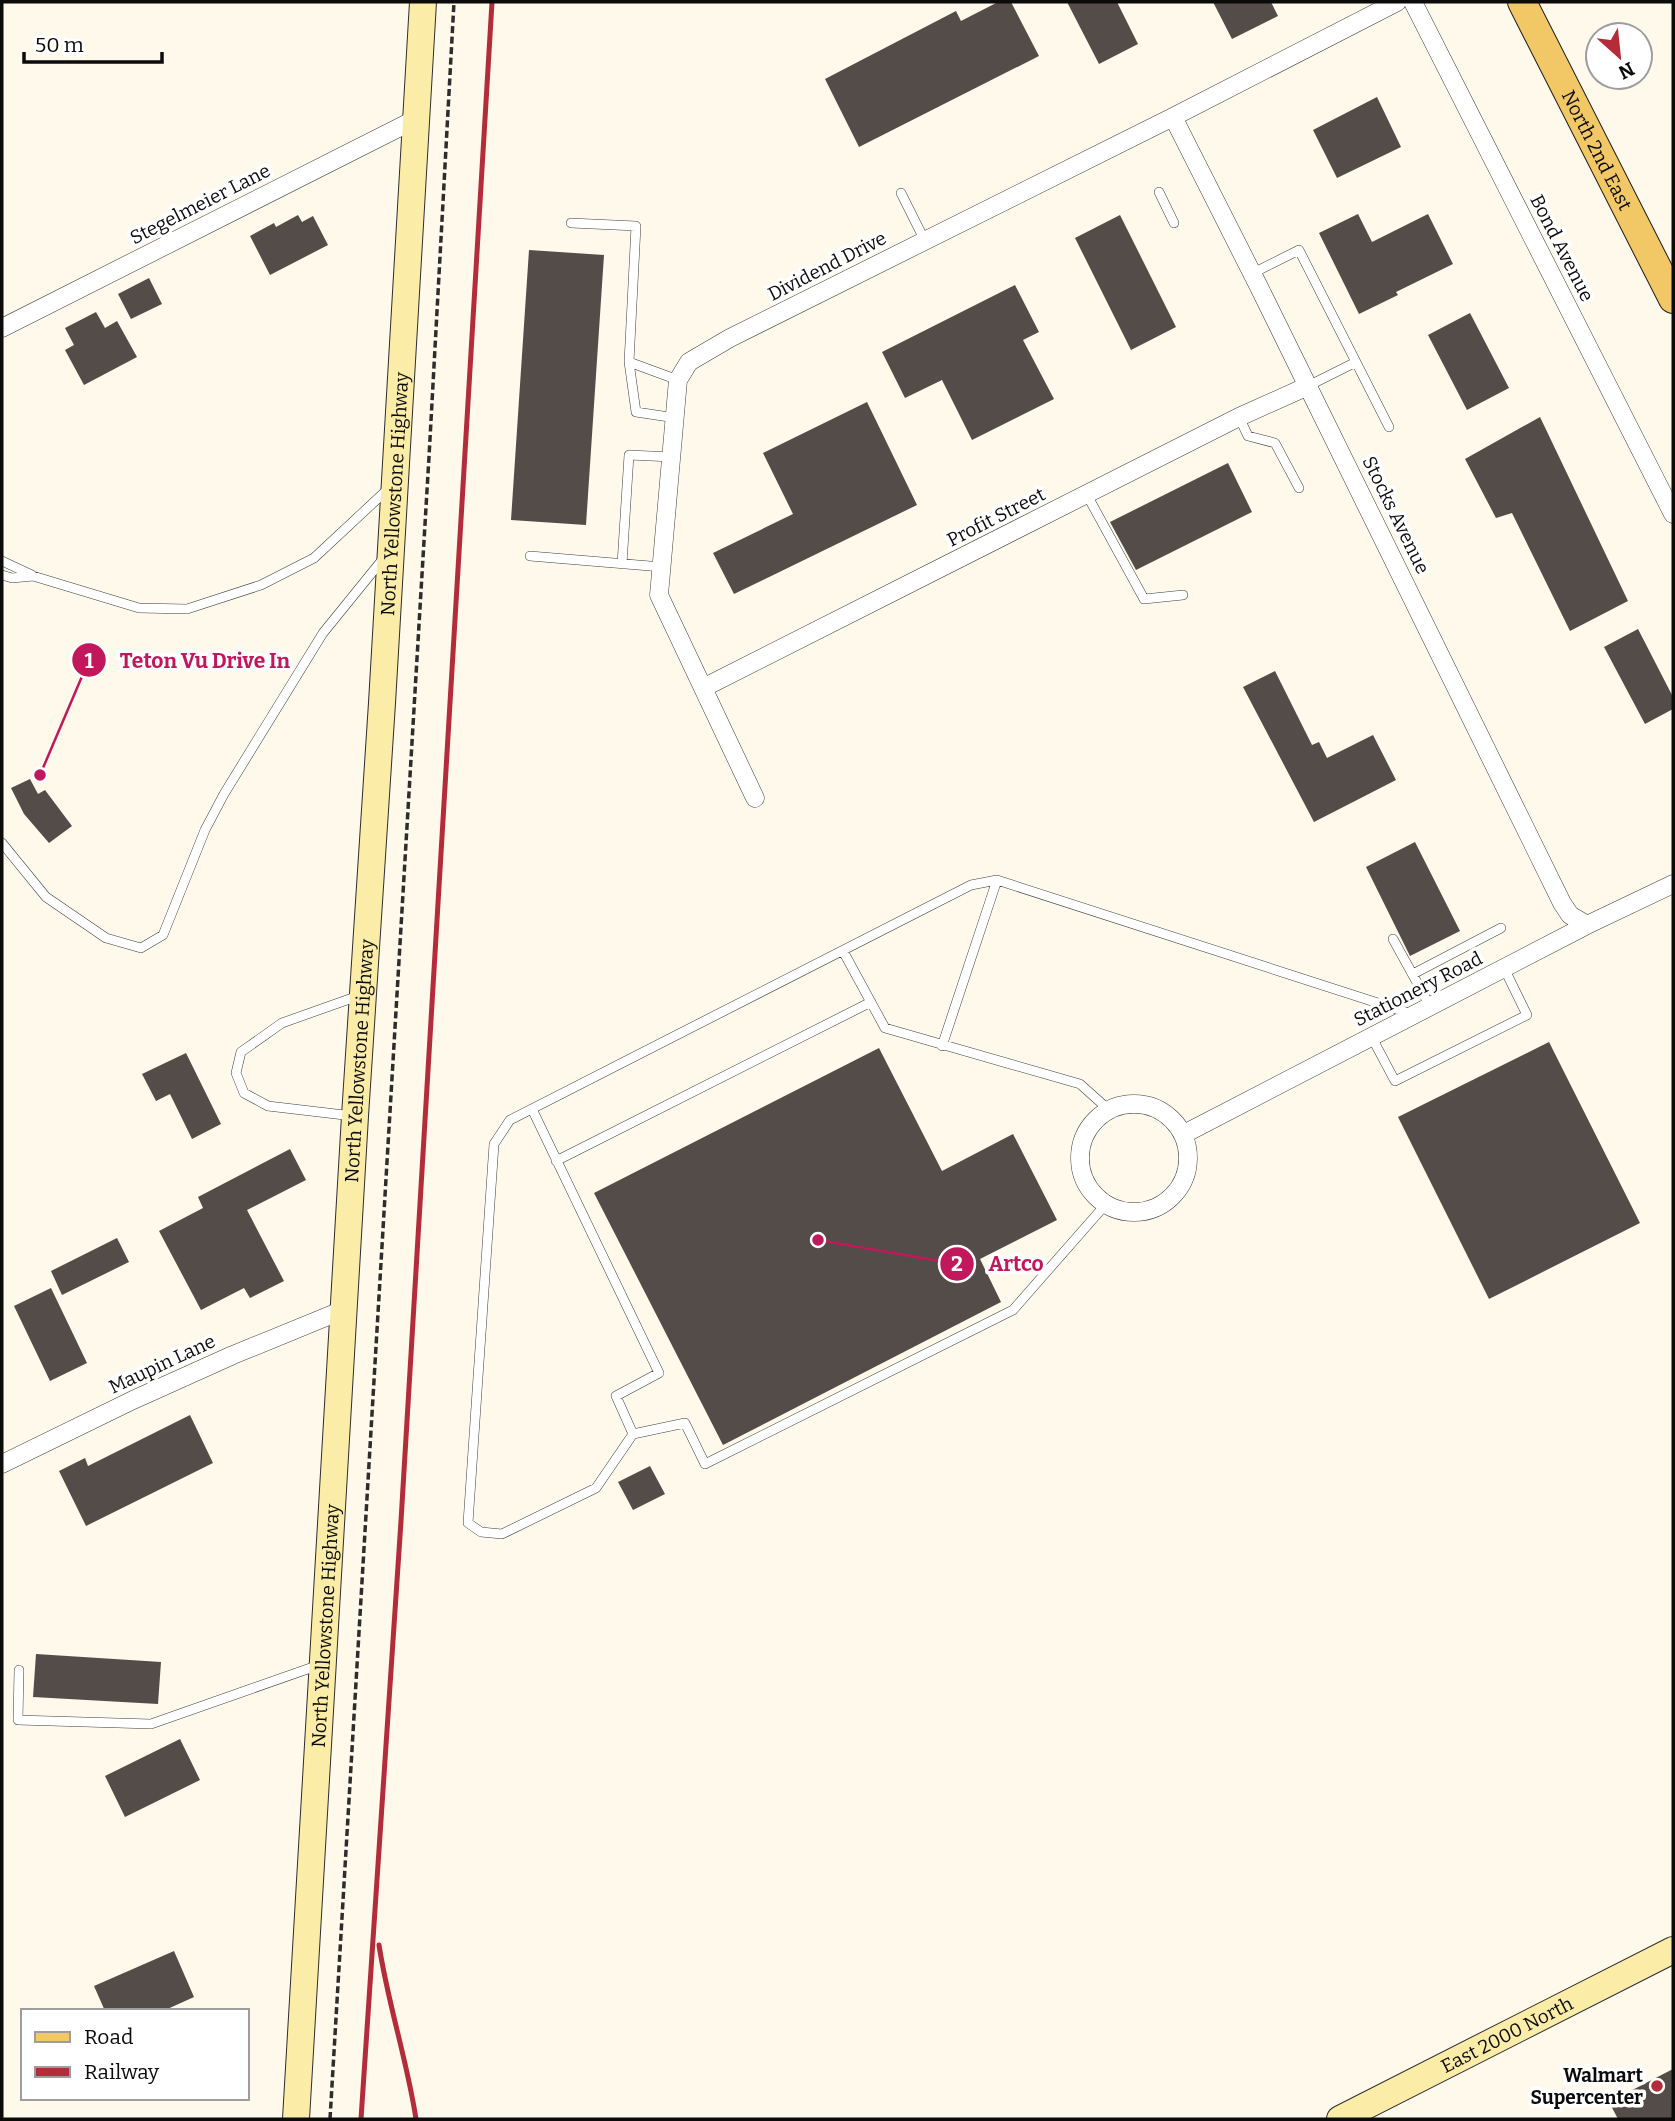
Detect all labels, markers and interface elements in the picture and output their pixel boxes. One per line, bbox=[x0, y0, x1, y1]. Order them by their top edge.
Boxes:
scale bar bbox=[24, 21, 163, 65]
north arrow bbox=[1584, 21, 1654, 91]
text: 50 m bbox=[35, 32, 84, 58]
text: N bbox=[1614, 57, 1638, 84]
street label: North 2nd East bbox=[1557, 86, 1637, 214]
street label: Stegelmeier Lane bbox=[126, 159, 274, 249]
street label: Bond Avenue bbox=[1525, 191, 1599, 305]
street label: Dividend Drive bbox=[764, 226, 890, 306]
street label: North Yellowstone Highway bbox=[376, 371, 413, 616]
street label: Stocks Avenue bbox=[1358, 452, 1434, 578]
street label: Profit Street bbox=[943, 482, 1049, 551]
callout: Teton Vu Drive In bbox=[71, 639, 305, 681]
text: 1 bbox=[84, 648, 94, 674]
text: Teton Vu Drive In bbox=[120, 648, 291, 674]
street label: North Yellowstone Highway bbox=[340, 937, 378, 1183]
street label: Stationery Road bbox=[1350, 947, 1486, 1031]
callout: Artco bbox=[940, 1243, 1058, 1285]
text: 2 bbox=[951, 1251, 963, 1277]
text: Artco bbox=[988, 1251, 1044, 1277]
street label: Maupin Lane bbox=[105, 1329, 219, 1399]
street label: North Yellowstone Highway bbox=[306, 1502, 344, 1748]
street label: East 2000 North bbox=[1437, 1991, 1577, 2077]
legend bbox=[21, 2009, 248, 2100]
text: Road bbox=[84, 2024, 133, 2050]
text: Railway bbox=[84, 2059, 160, 2085]
place label: Walmart Supercenter bbox=[1531, 2064, 1643, 2109]
marker: Walmart Supercenter bbox=[1649, 2078, 1665, 2094]

